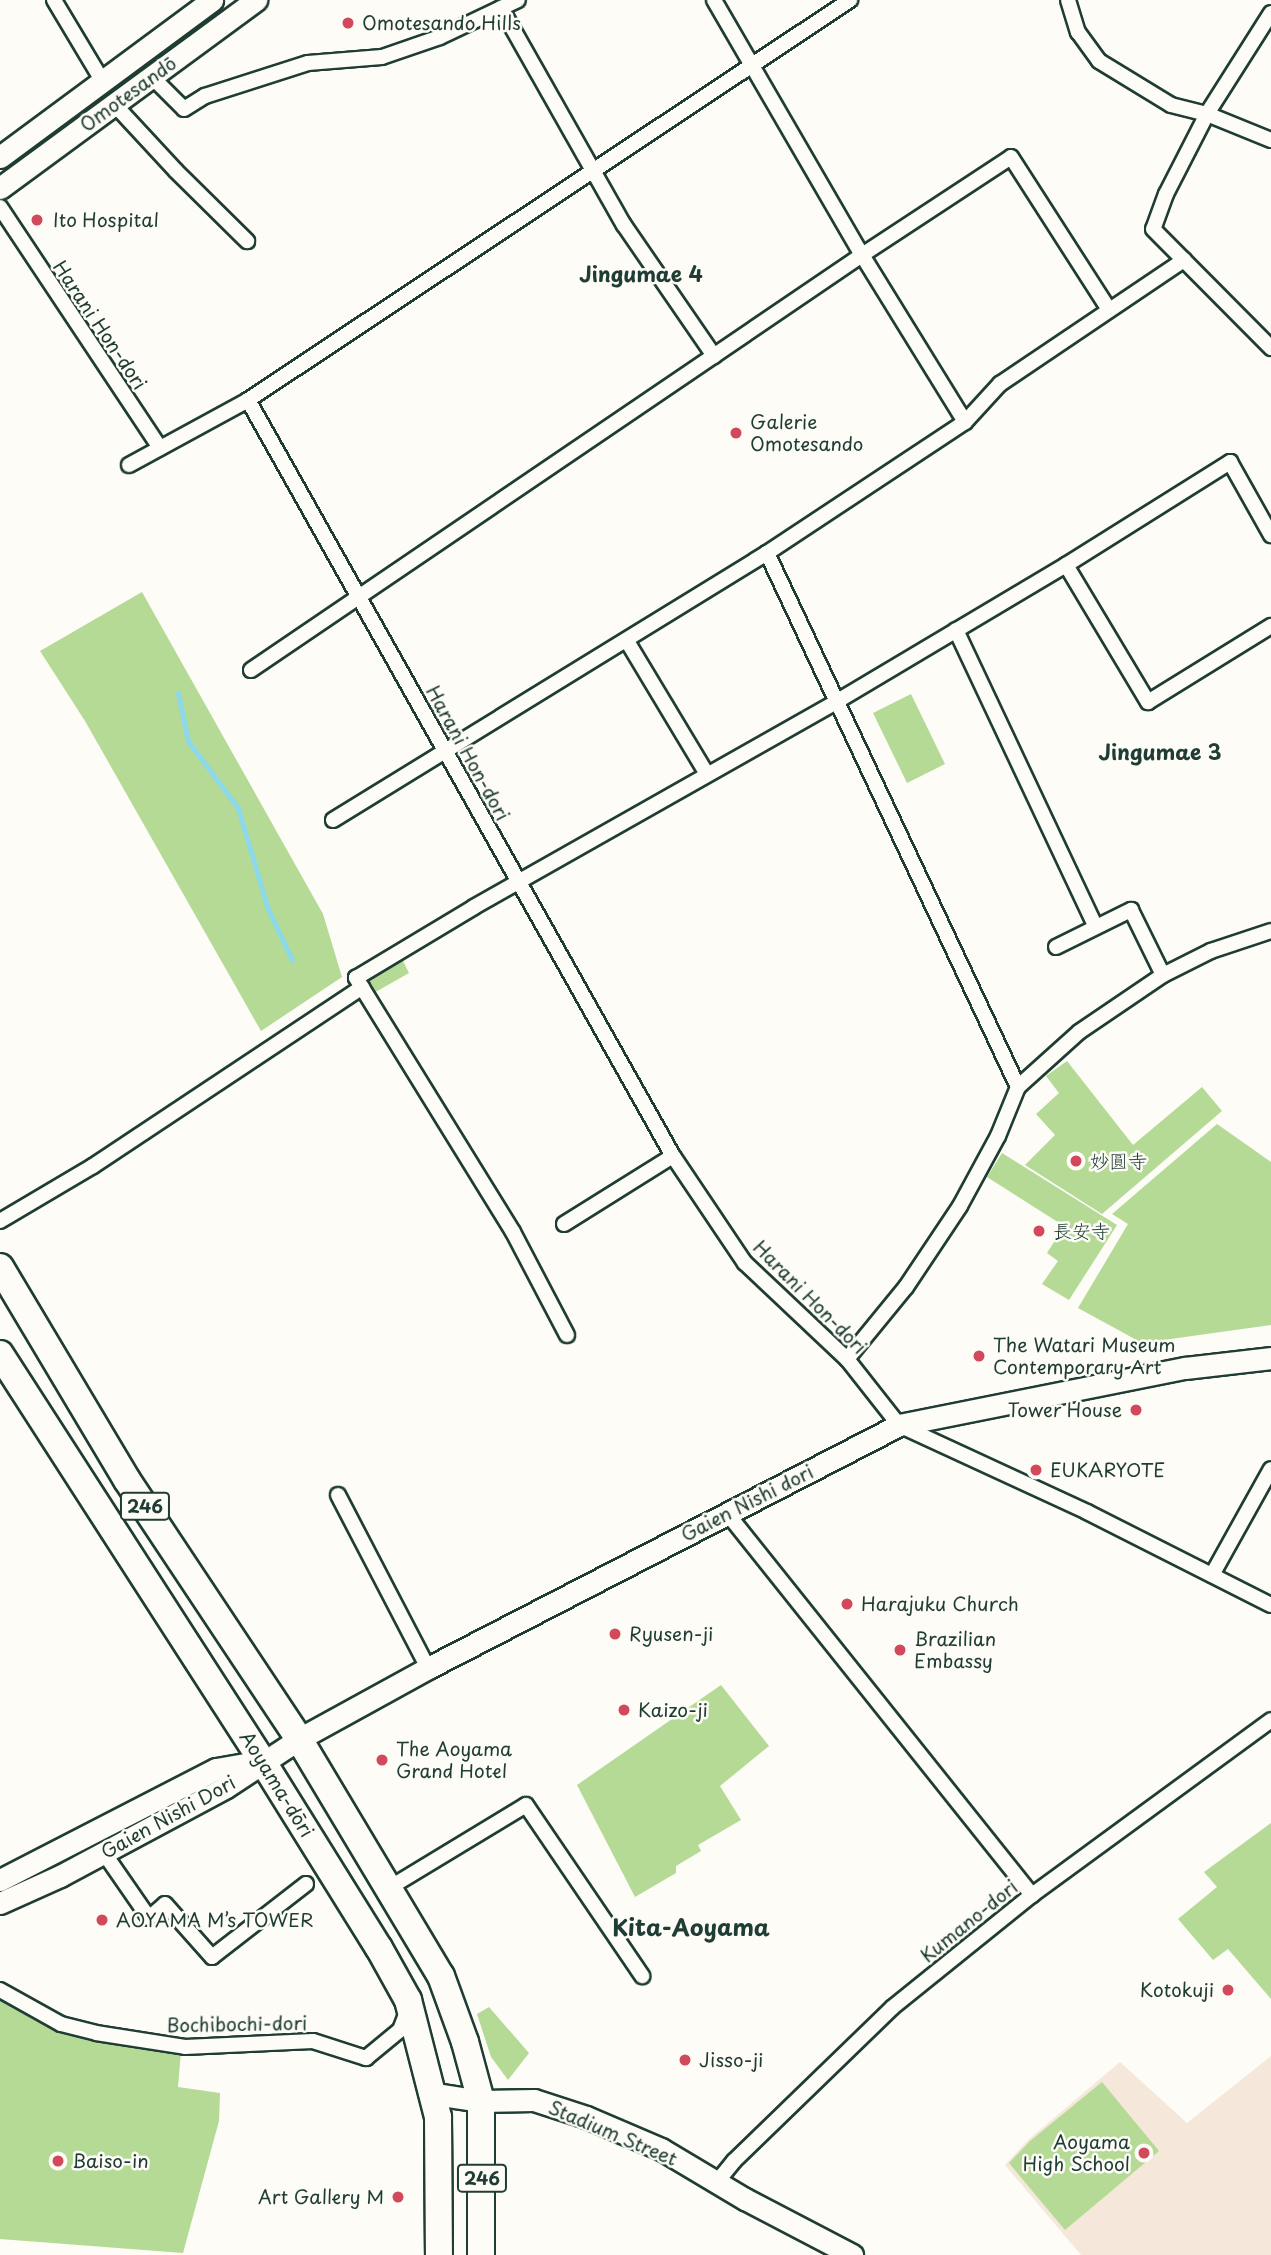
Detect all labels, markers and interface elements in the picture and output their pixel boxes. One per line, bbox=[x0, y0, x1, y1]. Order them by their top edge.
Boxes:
place label: Omotesando Hills bbox=[362, 12, 520, 34]
marker: Omotesando Hills bbox=[340, 15, 356, 31]
street label: Omotesandō bbox=[76, 52, 180, 136]
place label: Ito Hospital bbox=[53, 209, 160, 231]
marker: Ito Hospital bbox=[27, 210, 47, 230]
street label: Harani Hon-dori bbox=[48, 256, 152, 394]
district label: Jingumae 4 bbox=[579, 260, 703, 286]
place label: Galerie Omotesando bbox=[750, 411, 863, 455]
marker: Galerie Omotesando bbox=[728, 425, 744, 441]
street label: Harani Hon-dori bbox=[421, 681, 515, 825]
district label: Jingumae 3 bbox=[1099, 738, 1221, 764]
place label: 妙圓寺 bbox=[1090, 1150, 1147, 1172]
marker: 妙圓寺 bbox=[1068, 1153, 1084, 1169]
place label: 長安寺 bbox=[1053, 1220, 1110, 1242]
marker: 長安寺 bbox=[1031, 1223, 1047, 1239]
street label: Harani Hon-dori bbox=[749, 1236, 871, 1358]
place label: The Watari Museum Contemporary Art bbox=[993, 1334, 1177, 1378]
marker: The Watari Museum Contemporary Art bbox=[971, 1348, 987, 1364]
place label: Tower House bbox=[1007, 1399, 1122, 1421]
marker: Tower House bbox=[1128, 1402, 1144, 1418]
street label: Gaien Nishi dori bbox=[676, 1459, 818, 1547]
place label: EUKARYOTE bbox=[1050, 1459, 1165, 1481]
marker: EUKARYOTE bbox=[1028, 1462, 1044, 1478]
road number: 246 bbox=[119, 1492, 171, 1520]
place label: Harajuku Church bbox=[861, 1593, 1019, 1615]
marker: Harajuku Church bbox=[839, 1596, 855, 1612]
place label: Ryusen-ji bbox=[629, 1623, 713, 1645]
marker: Ryusen-ji bbox=[607, 1626, 623, 1642]
place label: Brazilian Embassy bbox=[914, 1628, 996, 1672]
marker: Brazilian Embassy bbox=[892, 1642, 908, 1658]
place label: Kaizo-ji bbox=[638, 1699, 708, 1721]
marker: Kaizo-ji bbox=[616, 1702, 632, 1718]
street label: Aoyama-dōri bbox=[235, 1727, 319, 1841]
place label: The Aoyama Grand Hotel bbox=[396, 1738, 513, 1782]
marker: The Aoyama Grand Hotel bbox=[374, 1752, 390, 1768]
street label: Gaien Nishi Dori bbox=[96, 1770, 240, 1864]
street label: Kumano-dori bbox=[916, 1875, 1022, 1967]
place label: AOYAMA M’s TOWER bbox=[116, 1909, 315, 1931]
marker: AOYAMA M’s TOWER bbox=[94, 1912, 110, 1928]
district label: Kita-Aoyama bbox=[612, 1913, 770, 1941]
place label: Kotokuji bbox=[1140, 1979, 1214, 2001]
marker: Kotokuji bbox=[1220, 1982, 1236, 1998]
street label: Bochibochi-dori bbox=[167, 2011, 307, 2037]
place label: Jisso-ji bbox=[699, 2049, 763, 2071]
marker: Jisso-ji bbox=[677, 2052, 693, 2068]
street label: Stadium Street bbox=[545, 2095, 681, 2171]
place label: Aoyama High School bbox=[1022, 2131, 1130, 2175]
marker: Aoyama High School bbox=[1136, 2145, 1152, 2161]
place label: Baiso-in bbox=[72, 2150, 149, 2172]
marker: Baiso-in bbox=[50, 2153, 66, 2169]
road number: 246 bbox=[456, 2164, 508, 2192]
place label: Art Gallery M bbox=[255, 2186, 384, 2208]
marker: Art Gallery M bbox=[390, 2189, 406, 2205]

